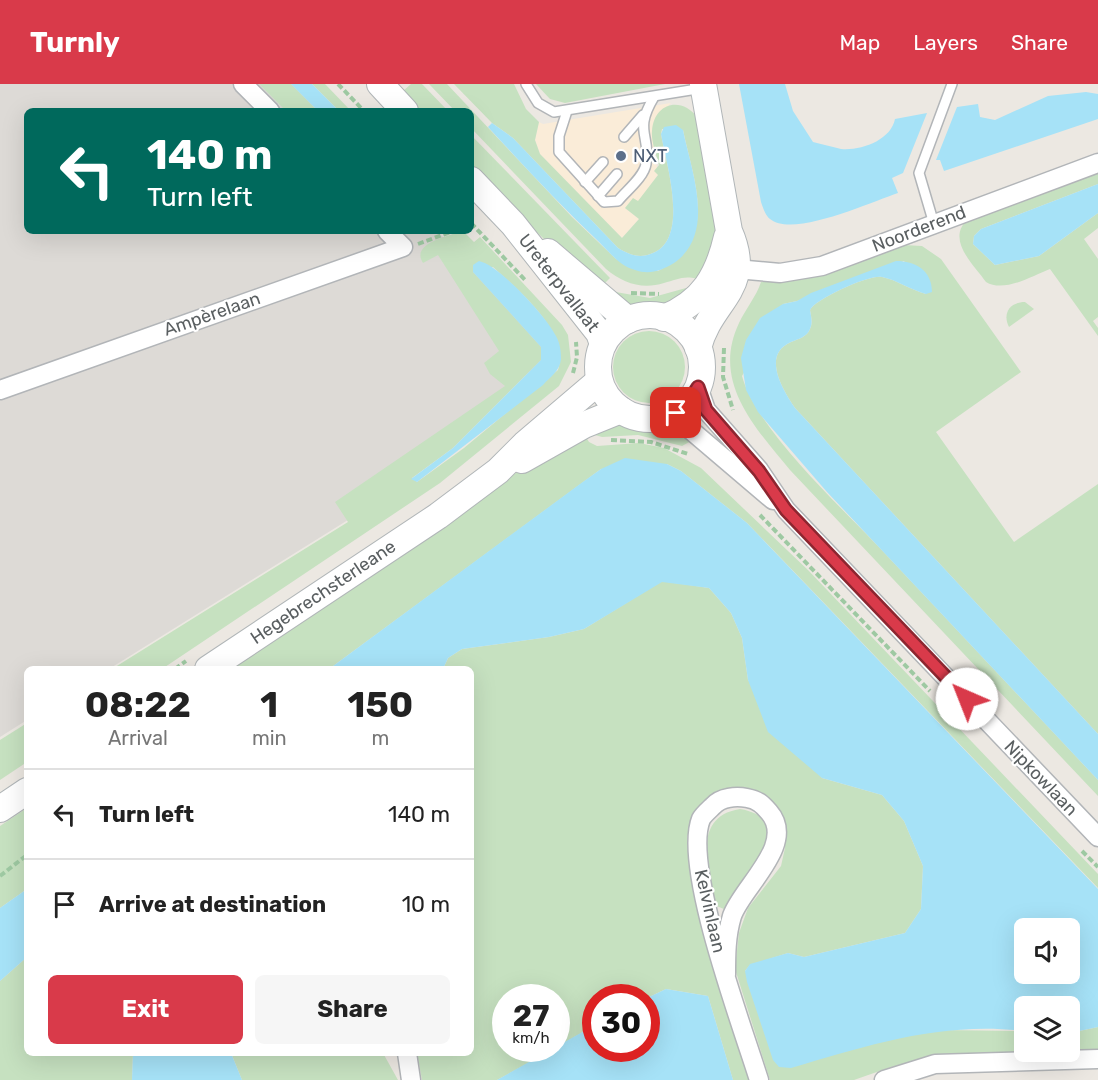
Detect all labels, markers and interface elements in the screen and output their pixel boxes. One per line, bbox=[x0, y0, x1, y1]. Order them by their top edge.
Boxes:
text: Turnly bbox=[30, 26, 120, 59]
text: Map bbox=[839, 30, 880, 55]
text: Layers bbox=[913, 30, 978, 55]
text: Share bbox=[1011, 30, 1068, 55]
text: 140 m bbox=[147, 130, 273, 180]
icon: left bbox=[48, 132, 126, 210]
place label: NXT bbox=[633, 145, 667, 167]
marker: NXT bbox=[614, 149, 628, 163]
text: Turn left bbox=[147, 181, 252, 213]
street label: Noorderend bbox=[869, 201, 969, 257]
street label: Ureterpvallaat bbox=[514, 229, 604, 337]
street label: Ampèrelaan bbox=[161, 287, 263, 341]
pin bbox=[650, 387, 701, 438]
icon: arrive bbox=[659, 396, 692, 429]
street label: Hegebrechsterleane bbox=[246, 535, 400, 649]
position arrow bbox=[935, 667, 999, 731]
text: 08:22 bbox=[85, 683, 191, 726]
text: 1 bbox=[260, 683, 278, 726]
text: 150 bbox=[348, 683, 413, 726]
text: Arrival bbox=[108, 726, 168, 750]
text: min bbox=[252, 726, 287, 750]
text: m bbox=[371, 726, 389, 750]
street label: Nipkowlaan bbox=[1000, 736, 1082, 820]
icon: left bbox=[48, 798, 81, 831]
text: Turn left bbox=[99, 801, 194, 828]
text: 140 m bbox=[388, 801, 450, 828]
street label: Kelvinlaan bbox=[690, 867, 730, 955]
icon: arrive bbox=[48, 888, 81, 921]
text: Arrive at destination bbox=[99, 891, 326, 918]
text: 10 m bbox=[402, 891, 450, 918]
map controls bbox=[1014, 918, 1080, 1062]
button: sound bbox=[1014, 918, 1080, 984]
button: Exit bbox=[48, 975, 243, 1044]
button: Share bbox=[255, 975, 450, 1044]
speed limit sign: 30 bbox=[582, 984, 660, 1062]
button: layers bbox=[1014, 996, 1080, 1062]
text: 27 bbox=[513, 998, 549, 1034]
text: km/h bbox=[512, 1029, 550, 1047]

